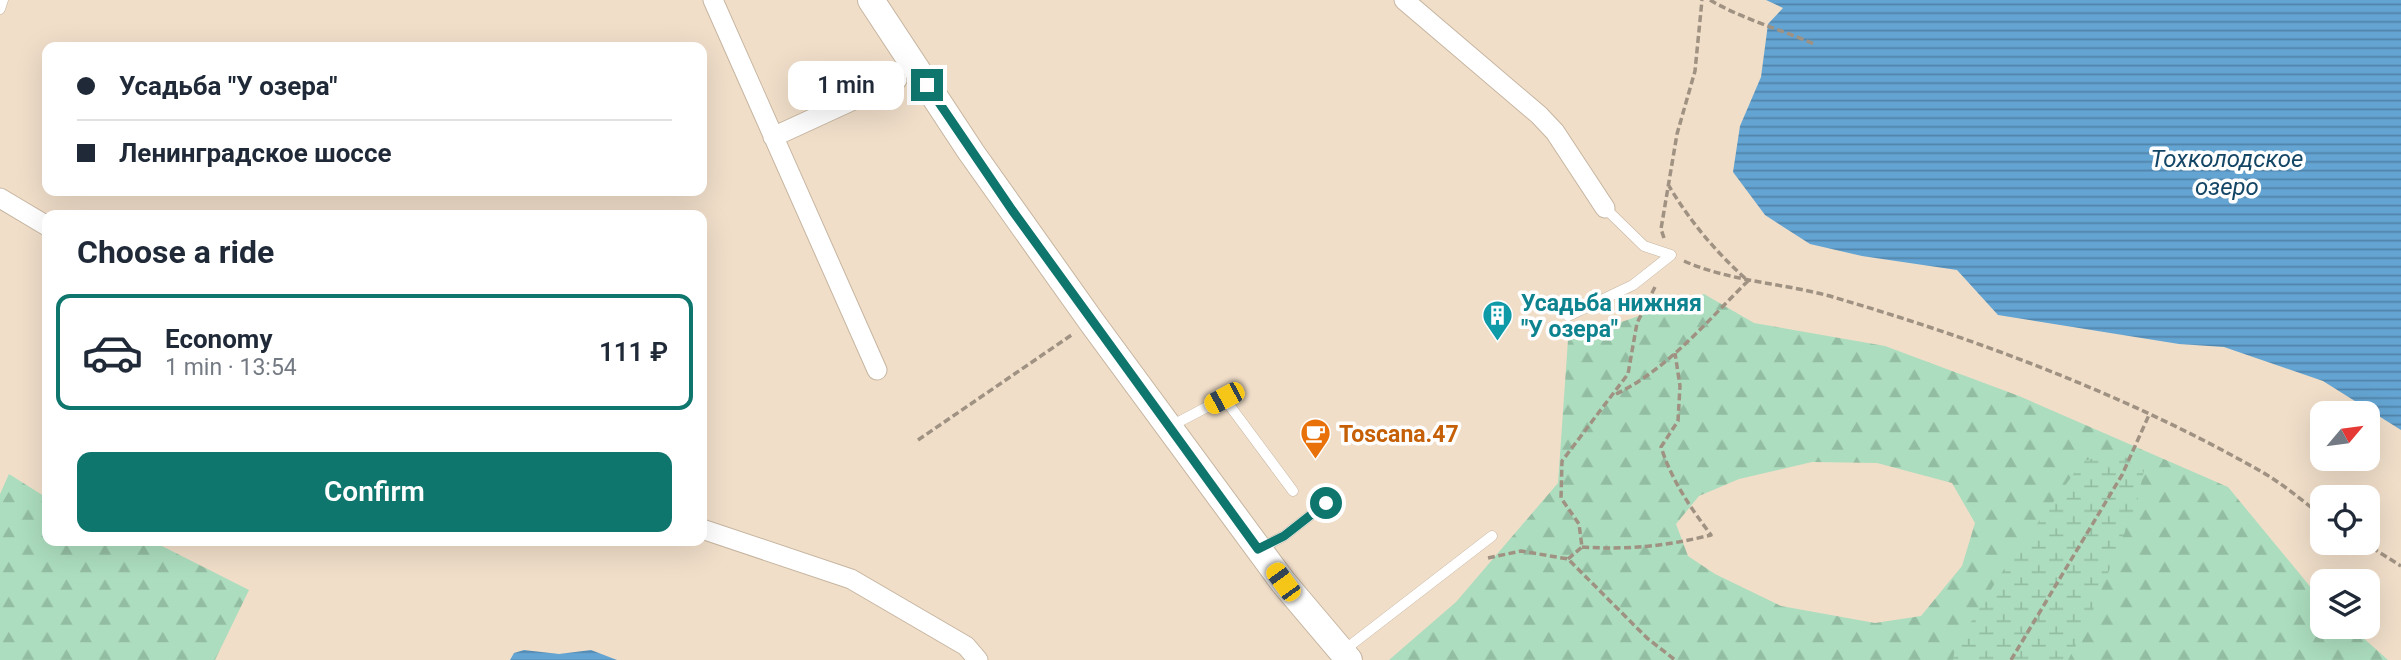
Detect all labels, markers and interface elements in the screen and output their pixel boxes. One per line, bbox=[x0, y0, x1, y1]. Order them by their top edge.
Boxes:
callout: 1 min bbox=[787, 60, 902, 110]
route end bbox=[911, 69, 943, 101]
text: Усадьба "У озера" bbox=[119, 71, 338, 101]
text: 1 min bbox=[817, 72, 875, 99]
text: Ленинградское шоссе bbox=[119, 138, 392, 168]
water label: Тохколодское озеро bbox=[2151, 145, 2303, 201]
text: Choose a ride bbox=[77, 233, 274, 271]
place label: Усадьба нижняя "У озера" bbox=[1521, 290, 1702, 343]
building icon: Усадьба нижняя "У озера" bbox=[1481, 299, 1515, 343]
icon: car bbox=[81, 321, 144, 384]
text: Economy bbox=[165, 324, 272, 354]
text: 111 ₽ bbox=[599, 337, 668, 367]
text: 1 min · 13:54 bbox=[165, 354, 297, 381]
car bbox=[1201, 379, 1248, 417]
north arrow bbox=[2310, 401, 2380, 471]
map controls bbox=[2310, 401, 2380, 639]
cafe icon: Toscana.47 bbox=[1299, 417, 1333, 461]
place label: Toscana.47 bbox=[1339, 421, 1459, 448]
button: Confirm bbox=[77, 452, 672, 532]
button: locate bbox=[2310, 485, 2380, 555]
route start bbox=[1310, 487, 1342, 519]
car bbox=[1263, 559, 1304, 605]
button: layers bbox=[2310, 569, 2380, 639]

